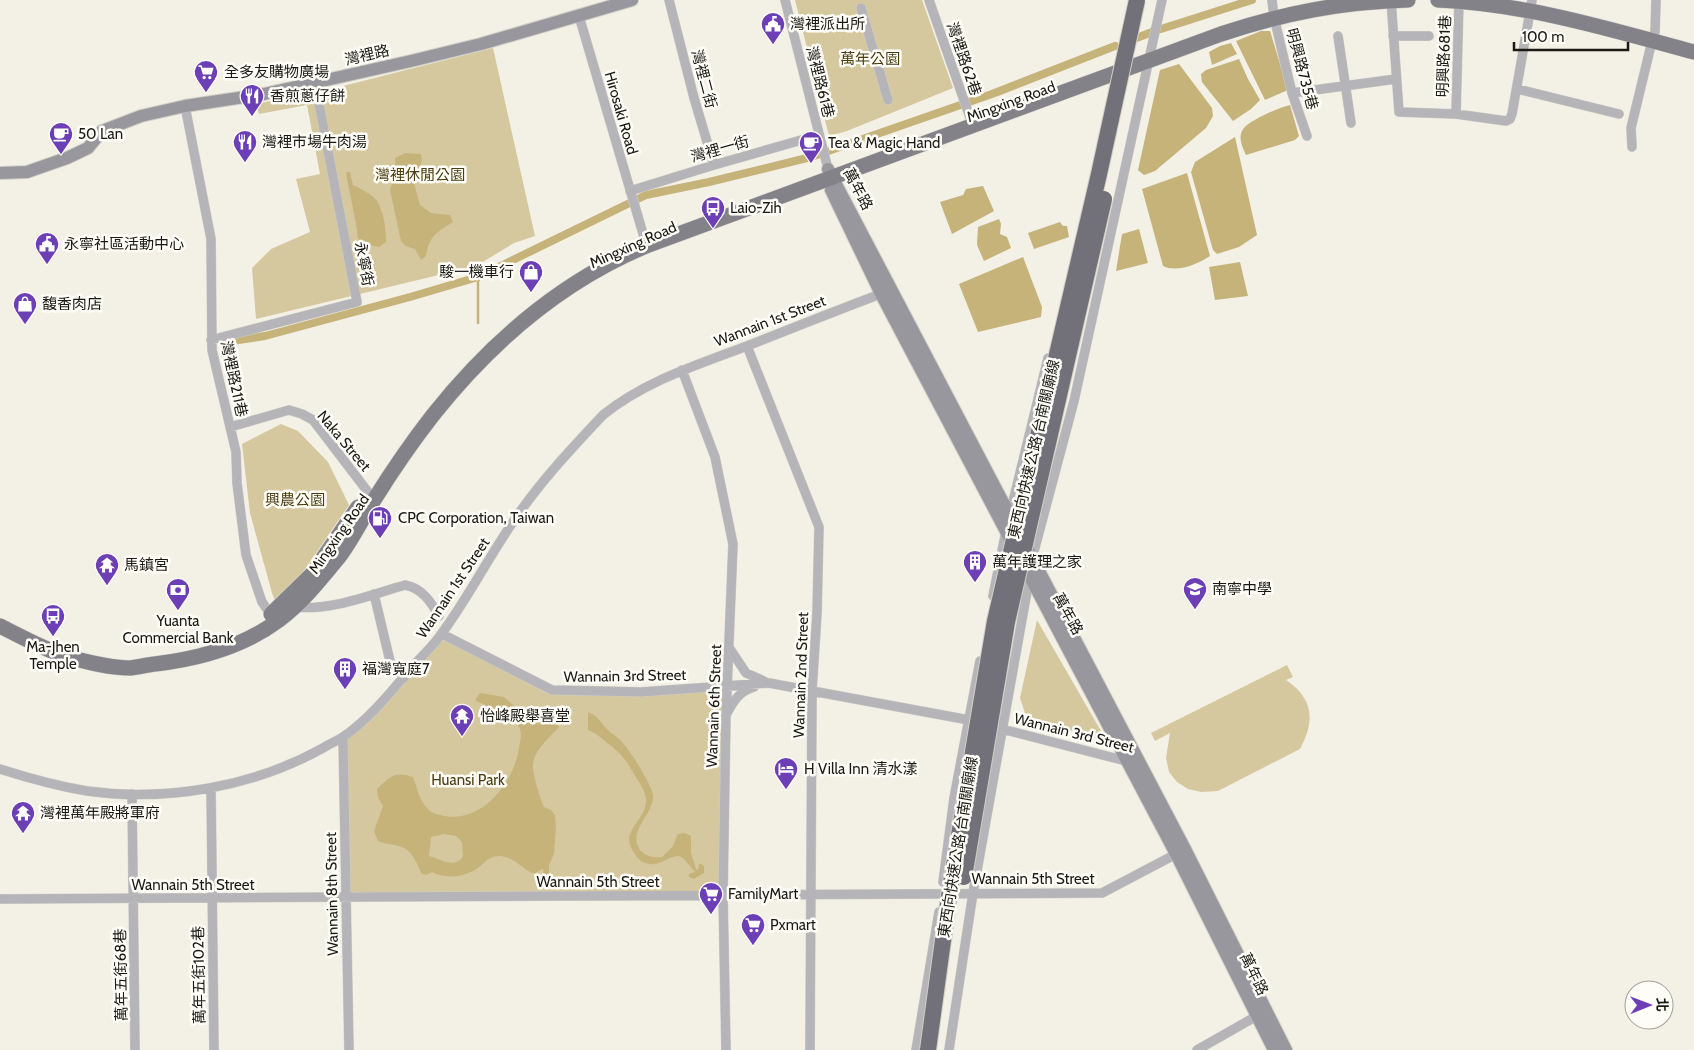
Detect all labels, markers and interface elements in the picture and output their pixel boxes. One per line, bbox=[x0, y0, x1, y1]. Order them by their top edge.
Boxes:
public building icon: 灣裡派出所 bbox=[760, 11, 786, 45]
street label: 明興路681巷 bbox=[1434, 14, 1454, 98]
place label: 灣裡派出所 bbox=[790, 15, 865, 33]
street label: 灣裡路62巷 bbox=[943, 20, 985, 98]
scale bar bbox=[1514, 20, 1628, 52]
street label: 明興路735巷 bbox=[1282, 26, 1322, 112]
text: 100 m bbox=[1522, 28, 1564, 46]
street label: 灣裡路 bbox=[343, 41, 391, 69]
street label: 灣裡路61巷 bbox=[802, 44, 838, 120]
street label: 灣裡二街 bbox=[688, 48, 720, 110]
park label: 萬年公園 bbox=[840, 50, 900, 68]
supermarket icon: 全多友購物廣場 bbox=[193, 59, 219, 93]
place label: 全多友購物廣場 bbox=[224, 63, 329, 81]
street label: Hirosaki Road bbox=[601, 69, 641, 157]
street label: Mingxing Road bbox=[964, 78, 1058, 126]
restaurant icon: 香煎蔥仔餅 bbox=[239, 83, 265, 117]
place label: 香煎蔥仔餅 bbox=[270, 87, 345, 105]
cafe icon: 50 Lan bbox=[48, 121, 74, 155]
place label: 50 Lan bbox=[78, 125, 123, 143]
restaurant icon: 灣裡市場牛肉湯 bbox=[232, 129, 258, 163]
cafe icon: Tea & Magic Hand bbox=[798, 130, 824, 164]
street label: 灣裡一街 bbox=[689, 132, 751, 166]
place label: 灣裡市場牛肉湯 bbox=[262, 133, 367, 151]
place label: Tea & Magic Hand bbox=[828, 134, 940, 152]
street label: 萬年路 bbox=[839, 165, 877, 213]
park label: 灣裡休閒公園 bbox=[375, 166, 465, 184]
bus stop icon: Laio-Zih bbox=[700, 195, 726, 229]
place label: Laio-Zih bbox=[730, 199, 782, 217]
street label: Mingxing Road bbox=[587, 218, 679, 272]
public building icon: 永寧社區活動中心 bbox=[34, 231, 60, 265]
place label: 永寧社區活動中心 bbox=[64, 235, 184, 253]
street label: 永寧街 bbox=[351, 240, 377, 288]
shop icon: 駿一機車行 bbox=[518, 259, 544, 293]
place label: 駿一機車行 bbox=[439, 263, 514, 281]
shop icon: 馥香肉店 bbox=[12, 291, 38, 325]
street label: Wannain 1st Street bbox=[712, 291, 828, 351]
place label: 馥香肉店 bbox=[42, 295, 102, 313]
street label: 灣裡路211巷 bbox=[217, 339, 251, 419]
street label: 東西向快速公路 台南關廟線 bbox=[1005, 358, 1063, 540]
street label: Naka Street bbox=[314, 407, 374, 475]
park label: 興農公園 bbox=[265, 491, 325, 509]
street label: Mingxing Road bbox=[305, 491, 373, 577]
fuel station icon: CPC Corporation, Taiwan bbox=[367, 505, 393, 539]
place label: CPC Corporation, Taiwan bbox=[398, 509, 554, 527]
street label: Wannain 1st Street bbox=[413, 534, 493, 642]
building icon: 萬年護理之家 bbox=[962, 549, 988, 583]
temple icon: 馬鎮宮 bbox=[94, 552, 120, 586]
place label: 萬年護理之家 bbox=[992, 553, 1082, 571]
place label: 馬鎮宮 bbox=[124, 556, 169, 574]
school or university icon: 南寧中學 bbox=[1182, 576, 1208, 610]
bank icon: Yuanta Commercial Bank bbox=[165, 577, 191, 611]
place label: 南寧中學 bbox=[1212, 580, 1272, 598]
street label: 萬年路 bbox=[1049, 590, 1087, 638]
bus stop icon: Ma-Jhen Temple bbox=[40, 603, 66, 637]
place label: Yuanta Commercial Bank bbox=[122, 612, 234, 647]
street label: Wannain 2nd Street bbox=[790, 612, 812, 738]
place label: Ma-Jhen Temple bbox=[26, 638, 80, 673]
street label: Wannain 6th Street bbox=[703, 644, 725, 768]
building icon: 福灣寬庭7 bbox=[332, 656, 358, 690]
place label: 福灣寬庭7 bbox=[362, 660, 430, 678]
street label: Wannain 3rd Street bbox=[564, 666, 686, 686]
temple icon: 怡峰殿舉喜堂 bbox=[449, 703, 475, 737]
place label: 怡峰殿舉喜堂 bbox=[480, 707, 570, 725]
street label: Wannain 3rd Street bbox=[1012, 709, 1136, 757]
street label: 東西向快速公路 台南關廟線 bbox=[935, 755, 981, 939]
hotel icon: H Villa Inn 清水漾 bbox=[773, 756, 799, 790]
place label: H Villa Inn 清水漾 bbox=[804, 760, 917, 778]
park label: Huansi Park bbox=[431, 771, 505, 789]
temple icon: 灣裡萬年殿將軍府 bbox=[10, 800, 36, 834]
place label: 灣裡萬年殿將軍府 bbox=[40, 804, 160, 822]
street label: Wannain 8th Street bbox=[322, 832, 342, 956]
street label: Wannain 5th Street bbox=[972, 870, 1094, 888]
street label: Wannain 5th Street bbox=[537, 873, 659, 891]
street label: Wannain 5th Street bbox=[132, 876, 254, 894]
supermarket icon: FamilyMart bbox=[698, 881, 724, 915]
place label: FamilyMart bbox=[728, 885, 798, 903]
supermarket icon: Pxmart bbox=[740, 912, 766, 946]
place label: Pxmart bbox=[770, 916, 816, 934]
street label: 萬年五街102巷 bbox=[189, 926, 209, 1024]
street label: 萬年五街68巷 bbox=[111, 929, 131, 1021]
street label: 萬年路 bbox=[1236, 950, 1272, 998]
north arrow bbox=[1624, 980, 1674, 1030]
text: 北 bbox=[1653, 998, 1671, 1012]

